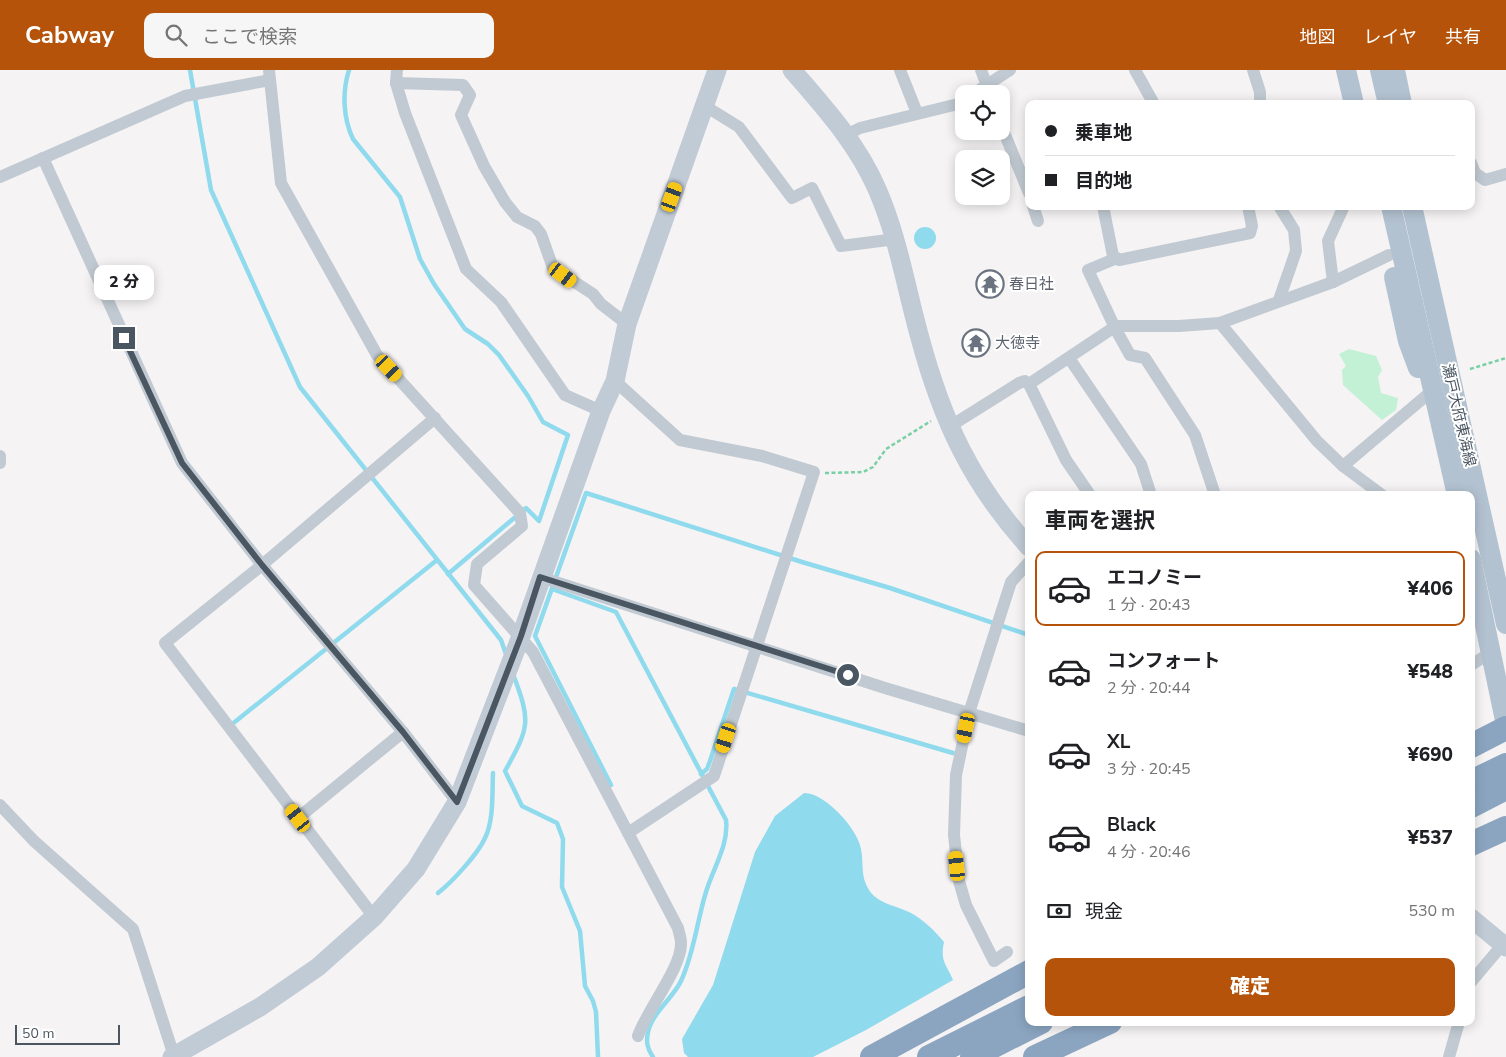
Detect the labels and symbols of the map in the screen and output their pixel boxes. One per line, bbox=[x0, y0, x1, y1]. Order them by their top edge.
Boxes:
car bbox=[659, 180, 684, 214]
car bbox=[546, 260, 579, 290]
callout: 2 分 bbox=[94, 266, 154, 300]
temple icon: 春日社 bbox=[975, 269, 1005, 299]
place label: 春日社 bbox=[1009, 274, 1054, 294]
route end bbox=[113, 327, 135, 349]
temple icon: 大徳寺 bbox=[961, 328, 991, 358]
place label: 大徳寺 bbox=[995, 333, 1040, 353]
car bbox=[373, 352, 404, 384]
street label: 瀬戸大府東海線 bbox=[1437, 362, 1481, 468]
route start bbox=[837, 664, 859, 686]
car bbox=[955, 712, 976, 744]
car bbox=[714, 721, 737, 755]
car bbox=[282, 802, 313, 834]
car bbox=[947, 850, 966, 882]
scale bar bbox=[15, 1022, 120, 1045]

